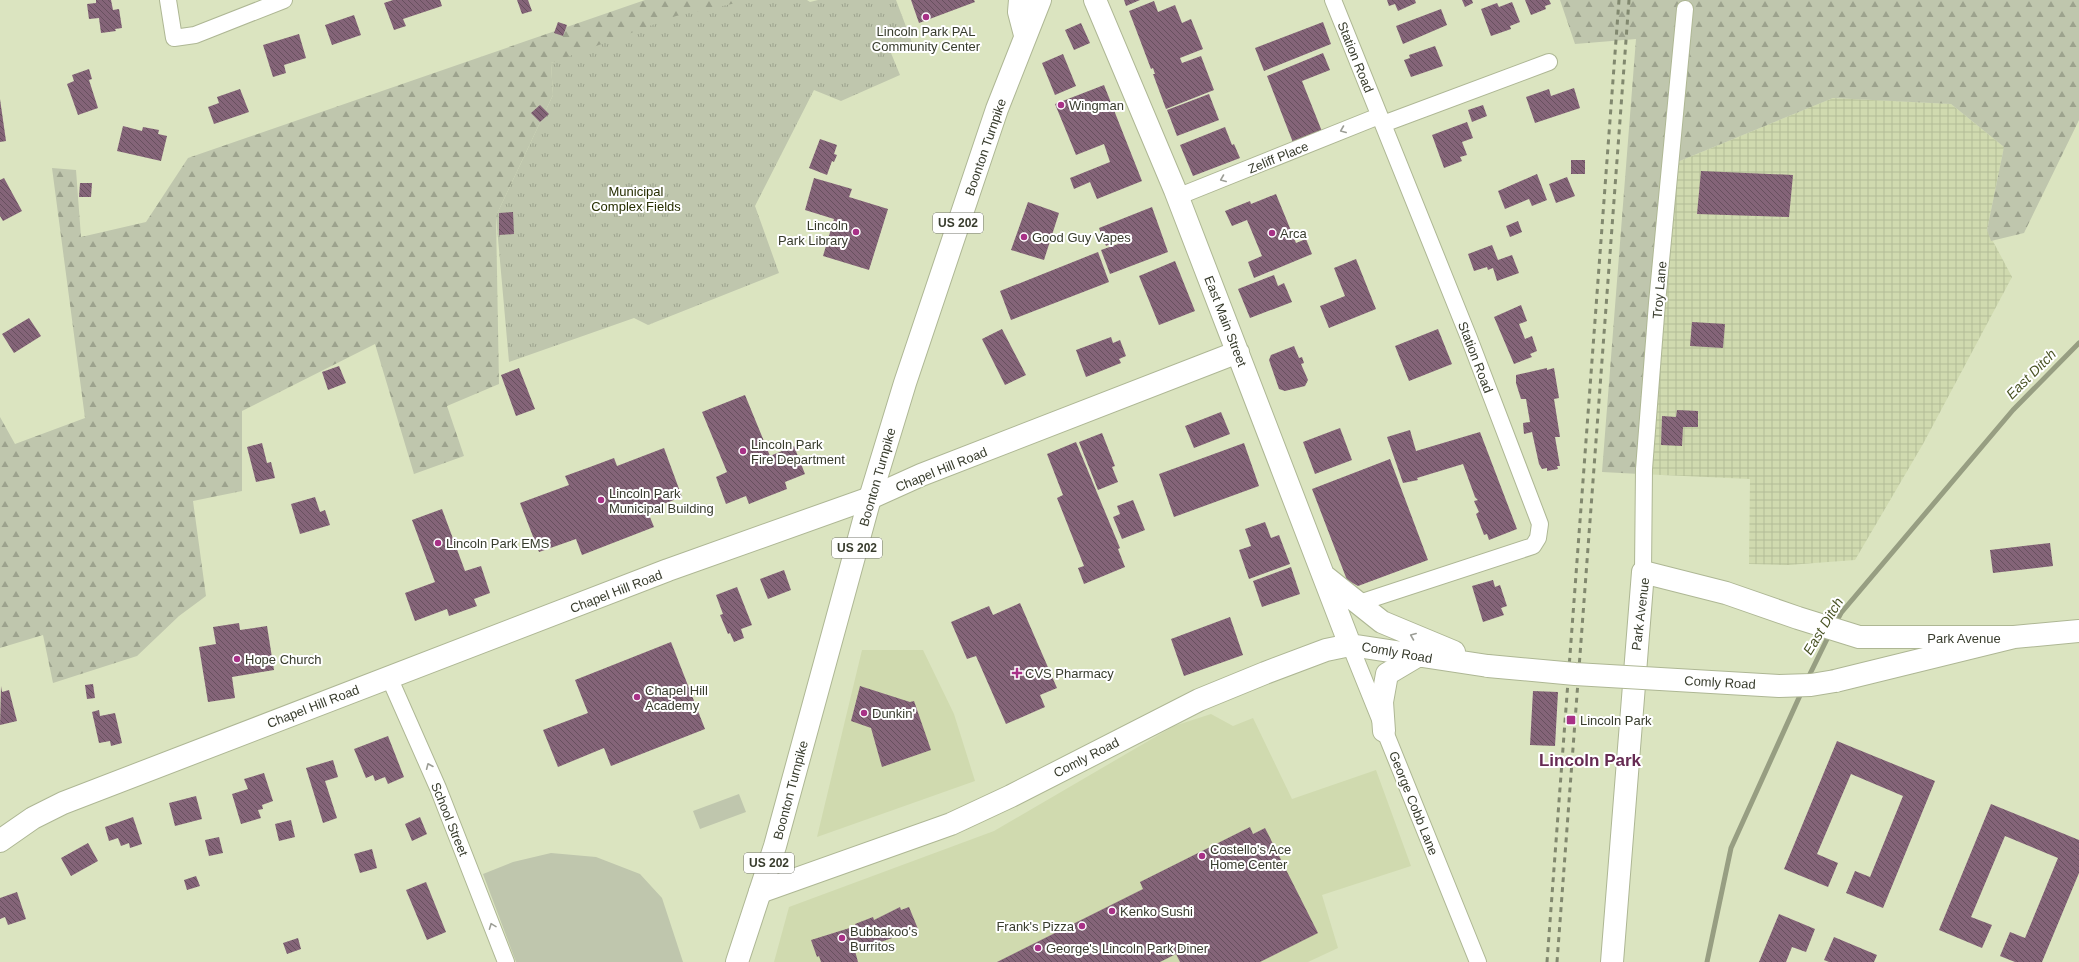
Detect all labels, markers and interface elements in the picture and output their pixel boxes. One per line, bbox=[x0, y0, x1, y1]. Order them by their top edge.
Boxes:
marker: Lincoln Park PAL Community Center bbox=[921, 12, 931, 22]
street label: Station Road bbox=[1335, 20, 1377, 95]
place label: Lincoln Park PAL Community Center bbox=[872, 24, 981, 54]
street label: Boonton Turnpike bbox=[962, 97, 1009, 198]
place label: Wingman bbox=[1069, 98, 1124, 113]
marker: Wingman bbox=[1056, 100, 1066, 110]
one-way arrow bbox=[1340, 126, 1347, 134]
street label: Zeliff Place bbox=[1246, 139, 1311, 176]
one-way arrow bbox=[1219, 174, 1227, 182]
park label: Municipal Complex Fields bbox=[591, 184, 681, 214]
road number: US 202 bbox=[933, 213, 983, 233]
place label: Lincoln Park Library bbox=[778, 218, 849, 248]
place label: Arca bbox=[1280, 226, 1308, 241]
marker: Lincoln Park Library bbox=[851, 227, 861, 237]
marker: Arca bbox=[1267, 228, 1277, 238]
place label: Good Guy Vapes bbox=[1032, 230, 1131, 245]
marker: Good Guy Vapes bbox=[1019, 232, 1029, 242]
street label: Troy Lane bbox=[1649, 260, 1669, 320]
street label: East Main Street bbox=[1201, 274, 1250, 369]
street label: Station Road bbox=[1455, 319, 1496, 395]
water label: East Ditch bbox=[2003, 346, 2059, 402]
street label: Boonton Turnpike bbox=[856, 426, 899, 528]
place label: Lincoln Park Fire Department bbox=[751, 437, 845, 467]
street label: Chapel Hill Road bbox=[893, 444, 989, 495]
marker: Lincoln Park Fire Department bbox=[738, 446, 748, 456]
place label: Lincoln Park Municipal Building bbox=[609, 486, 714, 516]
marker: Lincoln Park Municipal Building bbox=[596, 495, 606, 505]
place label: Lincoln Park EMS bbox=[446, 536, 550, 551]
marker: Lincoln Park EMS bbox=[433, 538, 443, 548]
road number: US 202 bbox=[832, 538, 882, 558]
street label: Chapel Hill Road bbox=[568, 567, 664, 616]
street label: Park Avenue bbox=[1629, 577, 1652, 651]
water label: East Ditch bbox=[1800, 594, 1846, 657]
street label: Park Avenue bbox=[1927, 631, 2001, 646]
one-way arrow bbox=[1410, 633, 1418, 641]
street label: Comly Road bbox=[1360, 639, 1433, 666]
place label: Hope Church bbox=[245, 652, 322, 667]
marker: Hope Church bbox=[232, 654, 242, 664]
place label: CVS Pharmacy bbox=[1025, 666, 1114, 681]
marker: CVS Pharmacy bbox=[1012, 668, 1022, 678]
street label: Comly Road bbox=[1684, 673, 1756, 692]
street label: Chapel Hill Road bbox=[265, 682, 361, 731]
place label: Chapel Hill Academy bbox=[645, 683, 708, 713]
marker: Chapel Hill Academy bbox=[632, 692, 642, 702]
place label: Dunkin' bbox=[872, 706, 915, 721]
marker: Dunkin' bbox=[859, 708, 869, 718]
place label: Lincoln Park bbox=[1580, 713, 1652, 728]
marker: Lincoln Park bbox=[1565, 714, 1577, 726]
street label: Comly Road bbox=[1051, 735, 1121, 780]
street label: Boonton Turnpike bbox=[770, 739, 811, 841]
street label: George Cobb Lane bbox=[1386, 749, 1441, 857]
district label: Lincoln Park bbox=[1539, 751, 1642, 770]
one-way arrow bbox=[426, 762, 434, 770]
street label: School Street bbox=[428, 780, 471, 859]
place label: Costello's Ace Home Center bbox=[1210, 842, 1291, 872]
marker: Costello's Ace Home Center bbox=[1197, 851, 1207, 861]
road number: US 202 bbox=[744, 853, 794, 873]
place label: Kenko Sushi bbox=[1120, 904, 1193, 919]
marker: Kenko Sushi bbox=[1107, 906, 1117, 916]
place label: Frank's Pizza bbox=[996, 919, 1075, 934]
marker: Frank's Pizza bbox=[1077, 921, 1087, 931]
one-way arrow bbox=[489, 922, 497, 929]
place label: Bubbakoo's Burritos bbox=[850, 924, 918, 954]
marker: Bubbakoo's Burritos bbox=[837, 933, 847, 943]
place label: George's Lincoln Park Diner bbox=[1046, 941, 1209, 956]
marker: George's Lincoln Park Diner bbox=[1033, 943, 1043, 953]

